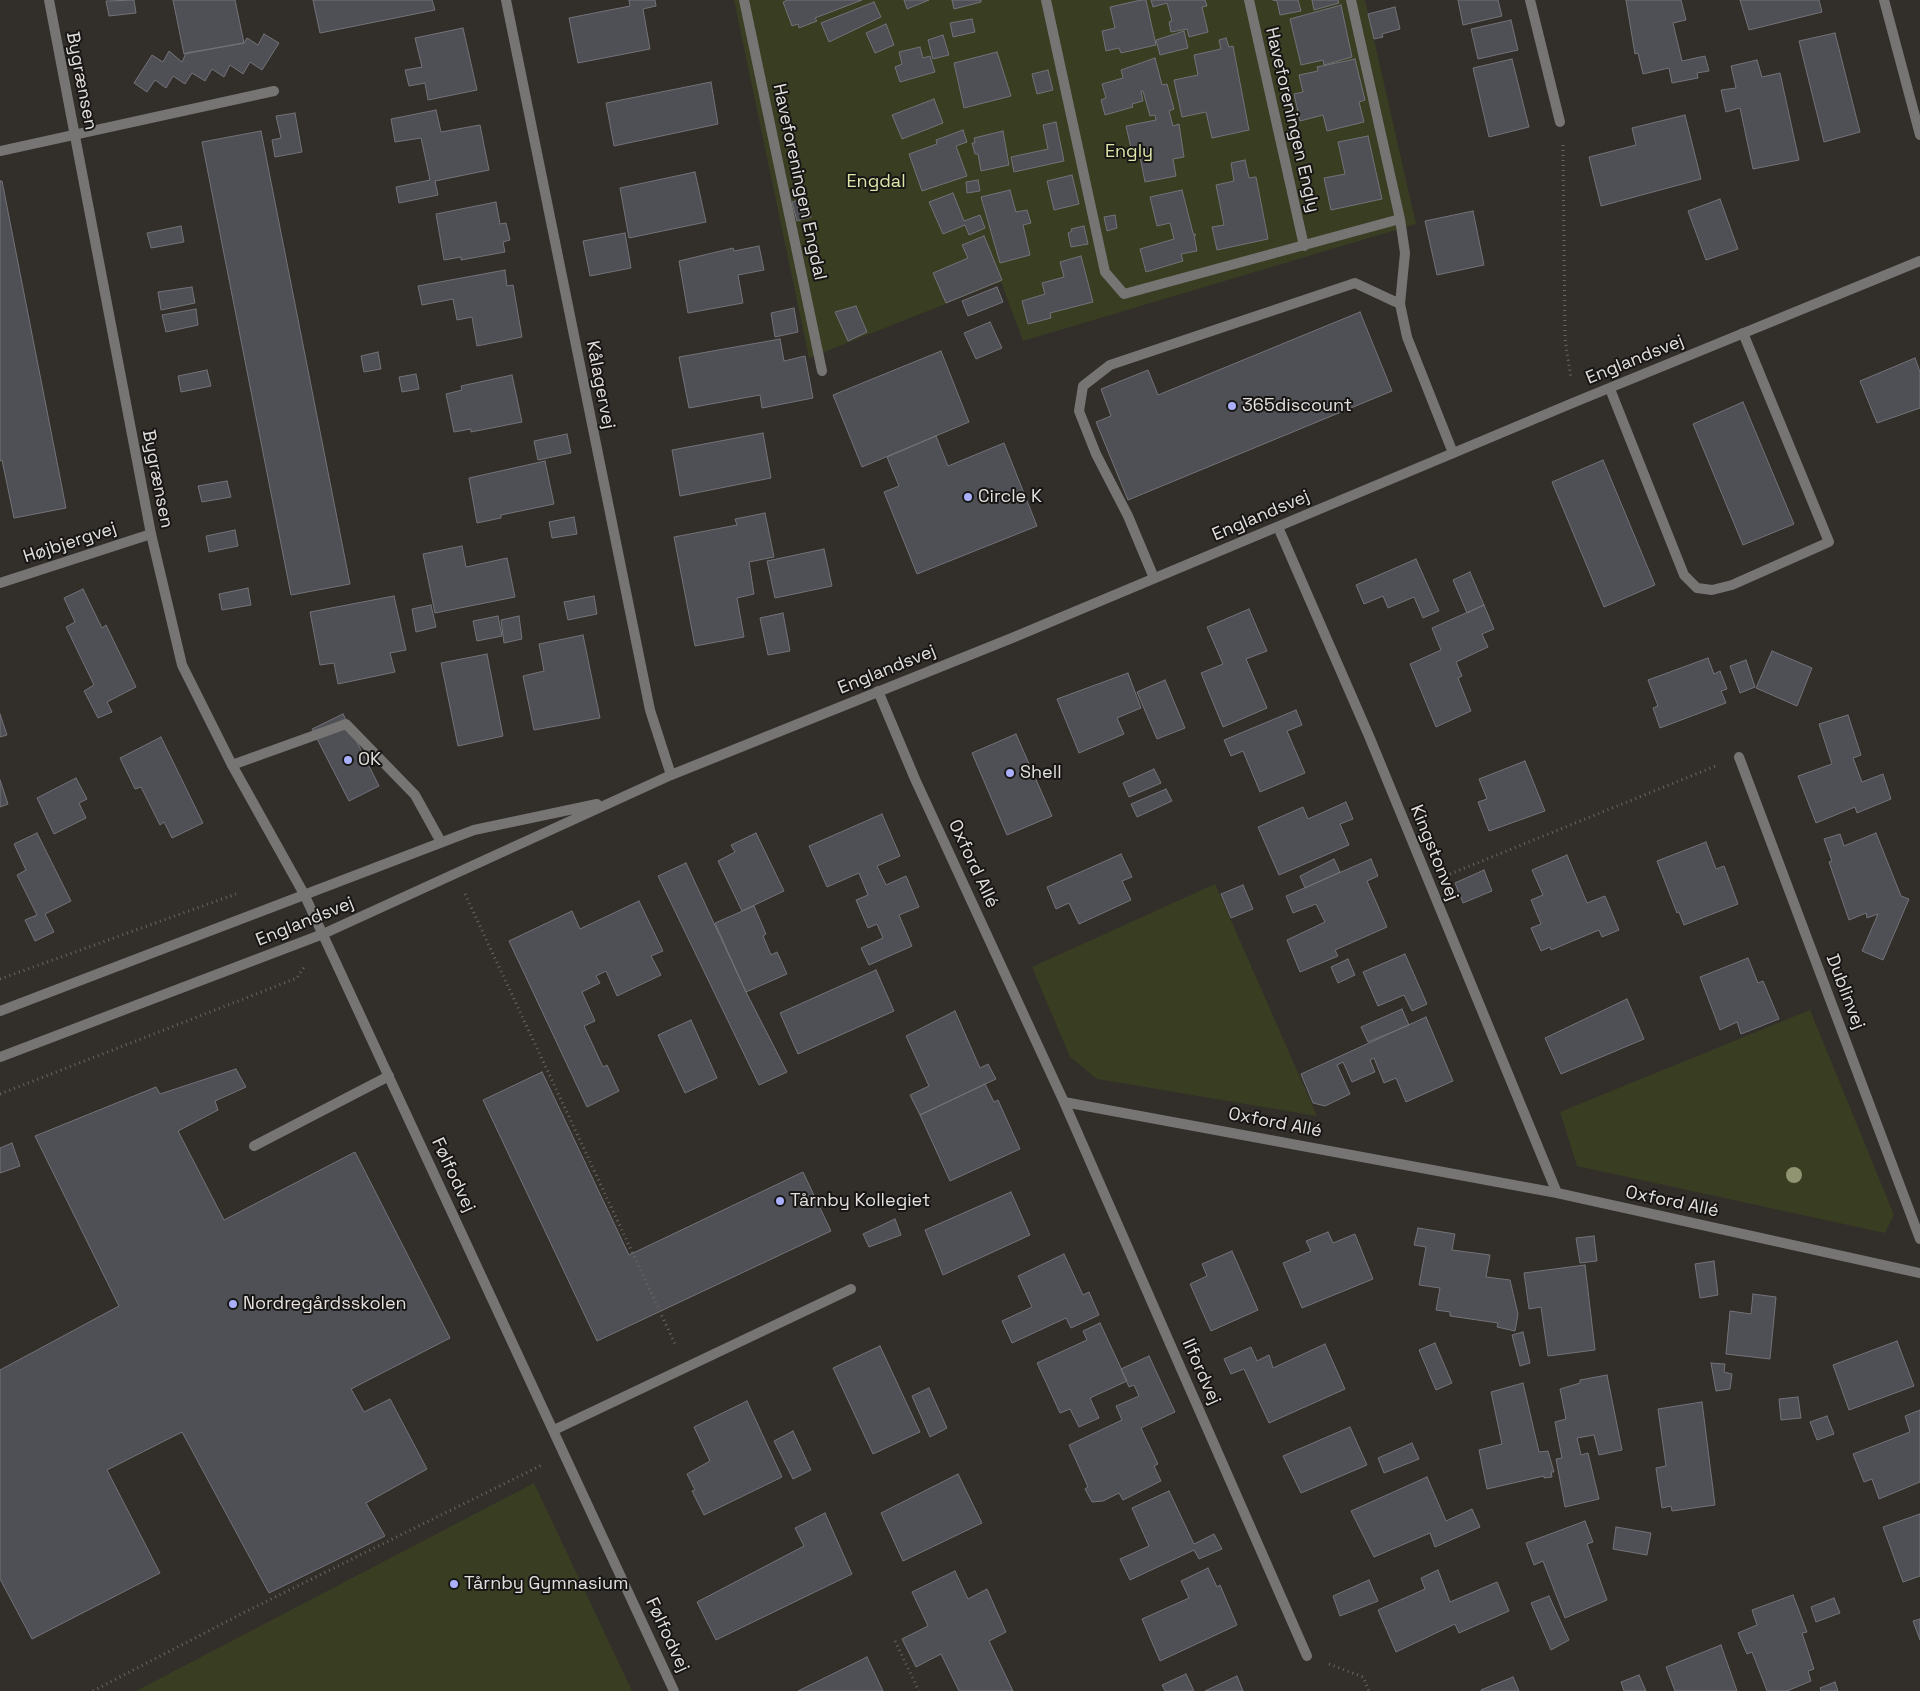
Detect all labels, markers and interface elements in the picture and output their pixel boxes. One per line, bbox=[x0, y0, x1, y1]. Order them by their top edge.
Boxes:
street label: Haveforeningen Engly bbox=[1260, 25, 1324, 215]
street label: Bygrænsen bbox=[61, 30, 101, 132]
street label: Haveforeningen Engdal bbox=[768, 82, 830, 282]
park label: Engly bbox=[1105, 141, 1153, 163]
park label: Engdal bbox=[846, 171, 906, 193]
street label: Englandsvej bbox=[1583, 331, 1687, 389]
street label: Kålagervej bbox=[581, 339, 619, 431]
place label: 365discount bbox=[1242, 395, 1352, 417]
marker: 365discount bbox=[1226, 400, 1238, 412]
street label: Bygrænsen bbox=[137, 428, 177, 530]
place label: Circle K bbox=[978, 486, 1042, 508]
street label: Englandsvej bbox=[1209, 486, 1313, 546]
marker: Circle K bbox=[962, 491, 974, 503]
street label: Højbjergvej bbox=[21, 518, 119, 568]
street label: Englandsvej bbox=[835, 641, 939, 699]
place label: OK bbox=[358, 749, 381, 771]
marker: OK bbox=[342, 754, 354, 766]
place label: Shell bbox=[1020, 762, 1062, 784]
marker: Shell bbox=[1004, 767, 1016, 779]
street label: Kingstonvej bbox=[1405, 802, 1463, 904]
street label: Oxford Allé bbox=[943, 816, 1003, 912]
street label: Englandsvej bbox=[253, 893, 357, 951]
street label: Dublinvej bbox=[1821, 951, 1869, 1033]
street label: Oxford Allé bbox=[1226, 1103, 1324, 1143]
street label: Følfodvej bbox=[426, 1134, 480, 1216]
street label: Oxford Allé bbox=[1623, 1182, 1721, 1222]
place label: Tårnby Kollegiet bbox=[790, 1190, 930, 1212]
marker: Tårnby Kollegiet bbox=[774, 1195, 786, 1207]
place label: Nordregårdsskolen bbox=[243, 1293, 407, 1315]
marker: Nordregårdsskolen bbox=[227, 1298, 239, 1310]
street label: Ilfordvej bbox=[1177, 1336, 1225, 1408]
place label: Tårnby Gymnasium bbox=[464, 1573, 628, 1595]
marker: Tårnby Gymnasium bbox=[448, 1578, 460, 1590]
street label: Følfodvej bbox=[640, 1594, 694, 1676]

